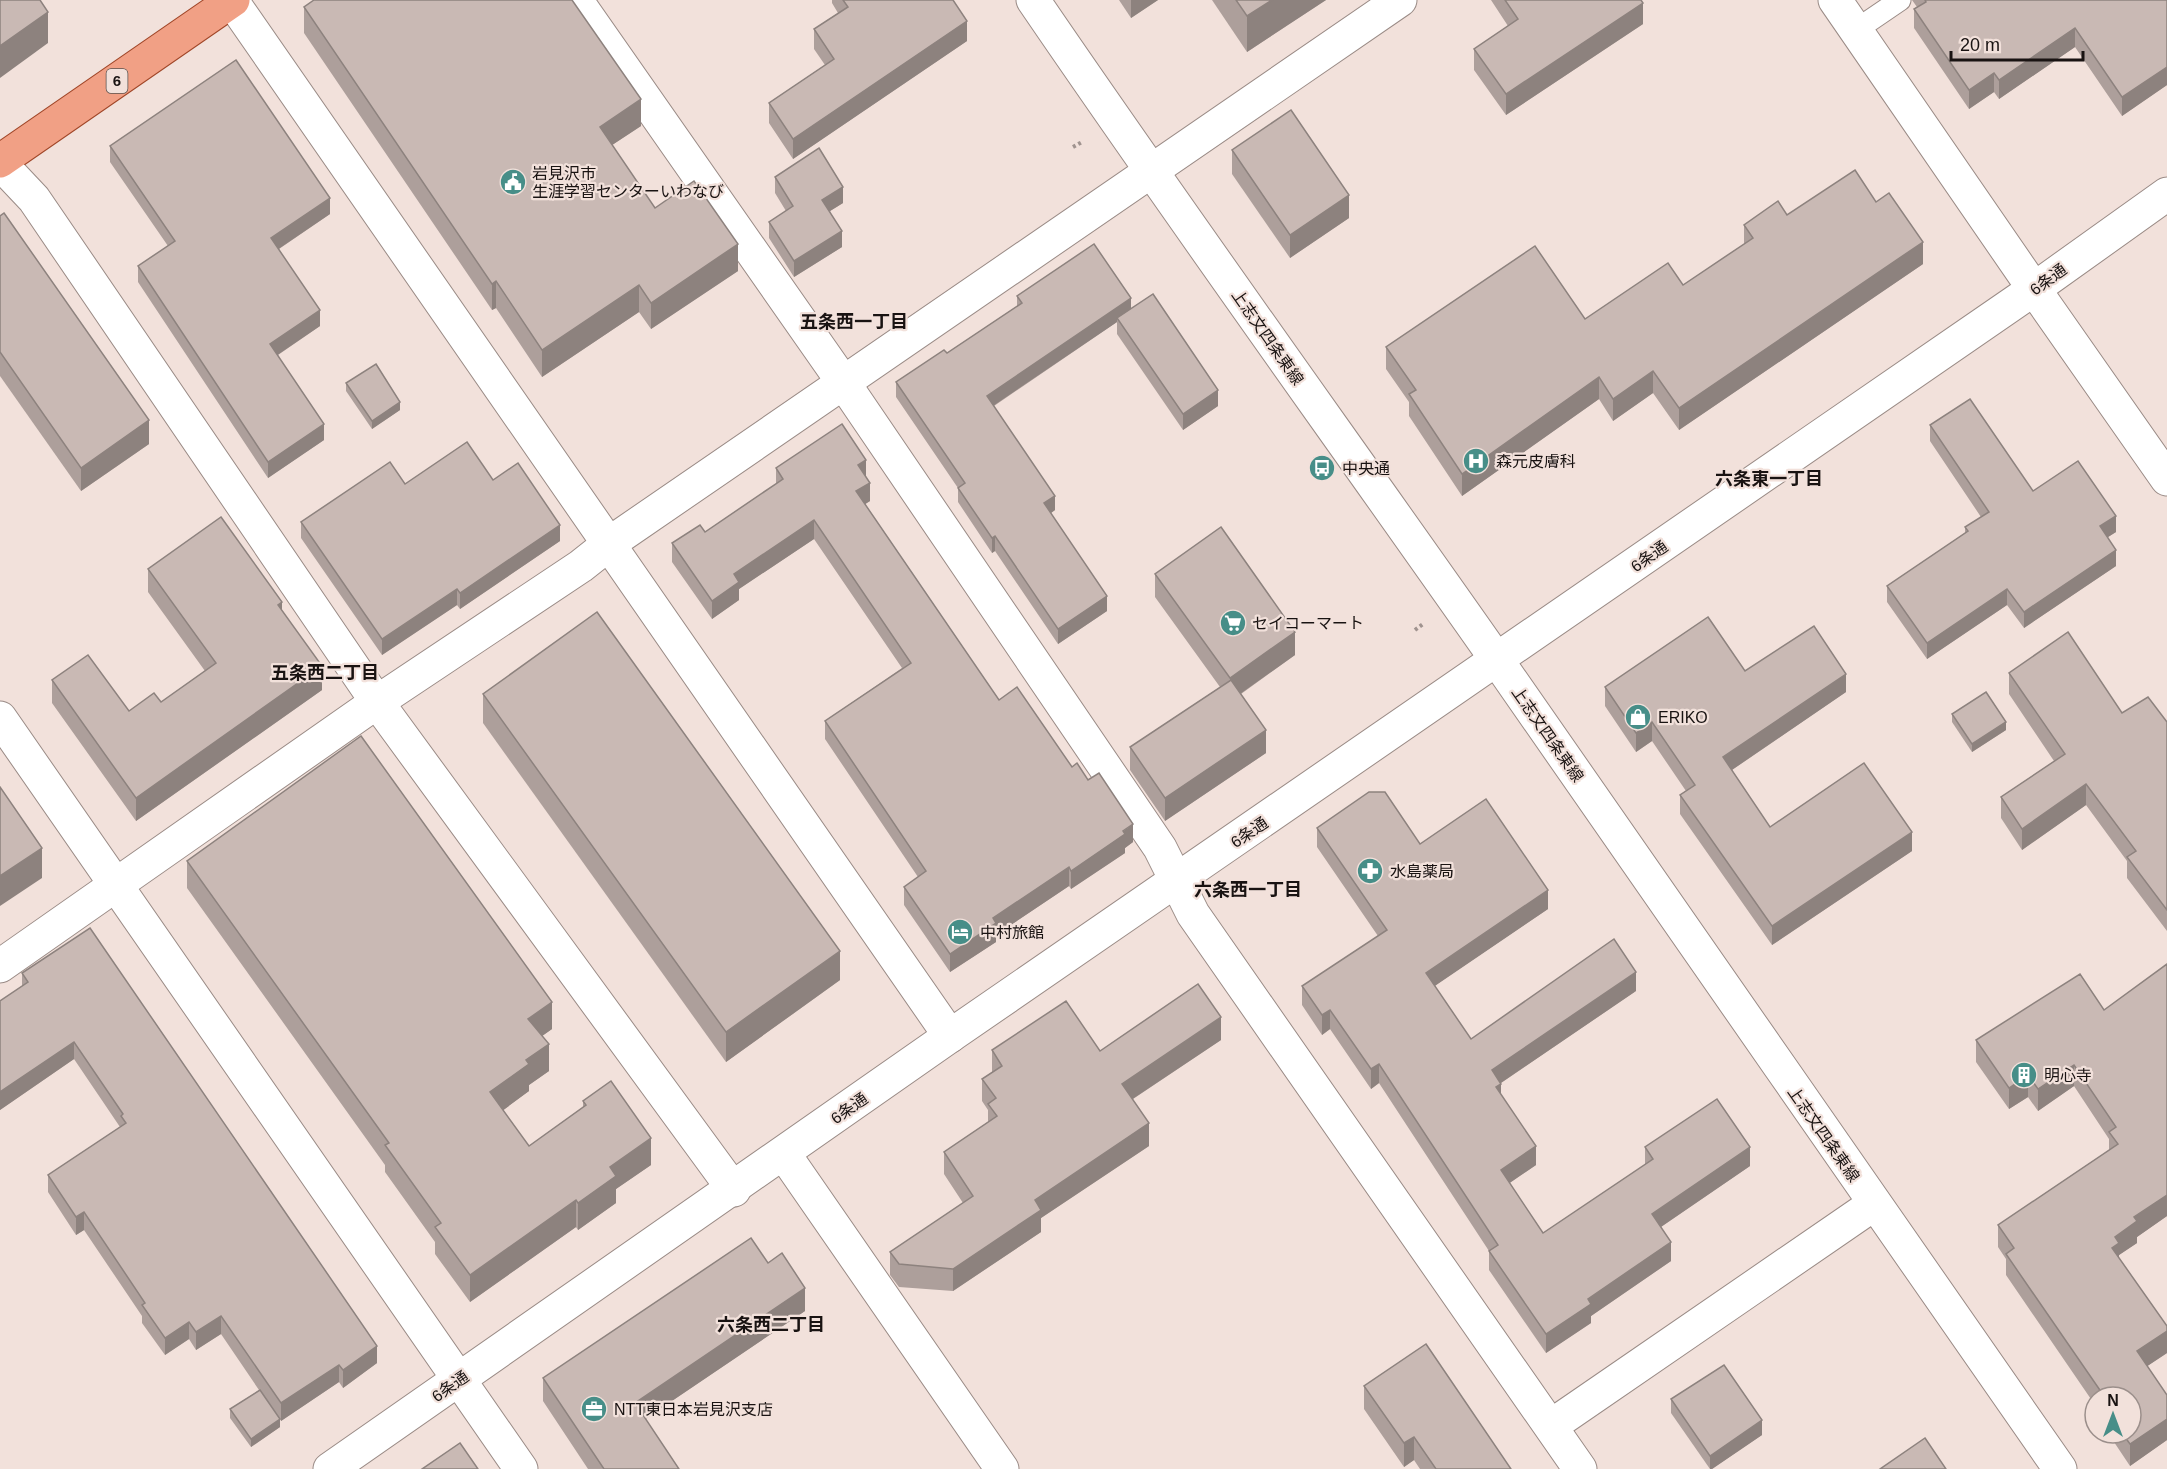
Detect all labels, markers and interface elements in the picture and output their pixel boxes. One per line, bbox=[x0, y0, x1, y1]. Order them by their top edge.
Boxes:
scale bar bbox=[1951, 24, 2083, 62]
text: 20 m bbox=[1960, 35, 2000, 55]
road number: 6 bbox=[106, 69, 128, 93]
place label: 岩見沢市 生涯学習センターいわなび bbox=[532, 165, 724, 200]
public building icon: 岩見沢市 生涯学習センターいわなび bbox=[498, 167, 528, 197]
street label: 6条通 bbox=[2027, 261, 2070, 298]
street label: 上志文四条東線 bbox=[1229, 287, 1307, 388]
district label: 五条西一丁目 bbox=[800, 312, 908, 332]
hospital icon: 森元皮膚科 bbox=[1461, 446, 1491, 476]
bus stop icon: 中央通 bbox=[1307, 453, 1337, 483]
place label: 森元皮膚科 bbox=[1496, 453, 1576, 470]
place label: 中央通 bbox=[1342, 460, 1390, 477]
district label: 六条東一丁目 bbox=[1715, 469, 1823, 489]
street label: 6条通 bbox=[1628, 538, 1671, 575]
supermarket icon: セイコーマート bbox=[1218, 608, 1248, 638]
place label: セイコーマート bbox=[1252, 615, 1364, 632]
district label: 五条西二丁目 bbox=[271, 663, 379, 683]
street label: 上志文四条東線 bbox=[1509, 684, 1587, 785]
shop icon: ERIKO bbox=[1623, 702, 1653, 732]
place label: ERIKO bbox=[1658, 709, 1708, 726]
street label: 6条通 bbox=[1228, 814, 1271, 851]
pharmacy icon: 水島薬局 bbox=[1355, 856, 1385, 886]
place label: 水島薬局 bbox=[1390, 863, 1454, 880]
district label: 六条西一丁目 bbox=[1194, 880, 1302, 900]
hotel icon: 中村旅館 bbox=[945, 917, 975, 947]
place label: 中村旅館 bbox=[980, 924, 1044, 941]
building icon: 明心寺 bbox=[2009, 1060, 2039, 1090]
place label: 明心寺 bbox=[2044, 1067, 2092, 1084]
street label: 上志文四条東線 bbox=[1785, 1084, 1863, 1185]
street label: 6条通 bbox=[828, 1090, 871, 1127]
district label: 六条西二丁目 bbox=[717, 1315, 825, 1335]
street label: 6条通 bbox=[429, 1368, 472, 1405]
north arrow bbox=[2083, 1385, 2143, 1445]
text: N bbox=[2107, 1392, 2119, 1409]
office icon: NTT東日本岩見沢支店 bbox=[579, 1394, 609, 1424]
place label: NTT東日本岩見沢支店 bbox=[614, 1401, 773, 1418]

